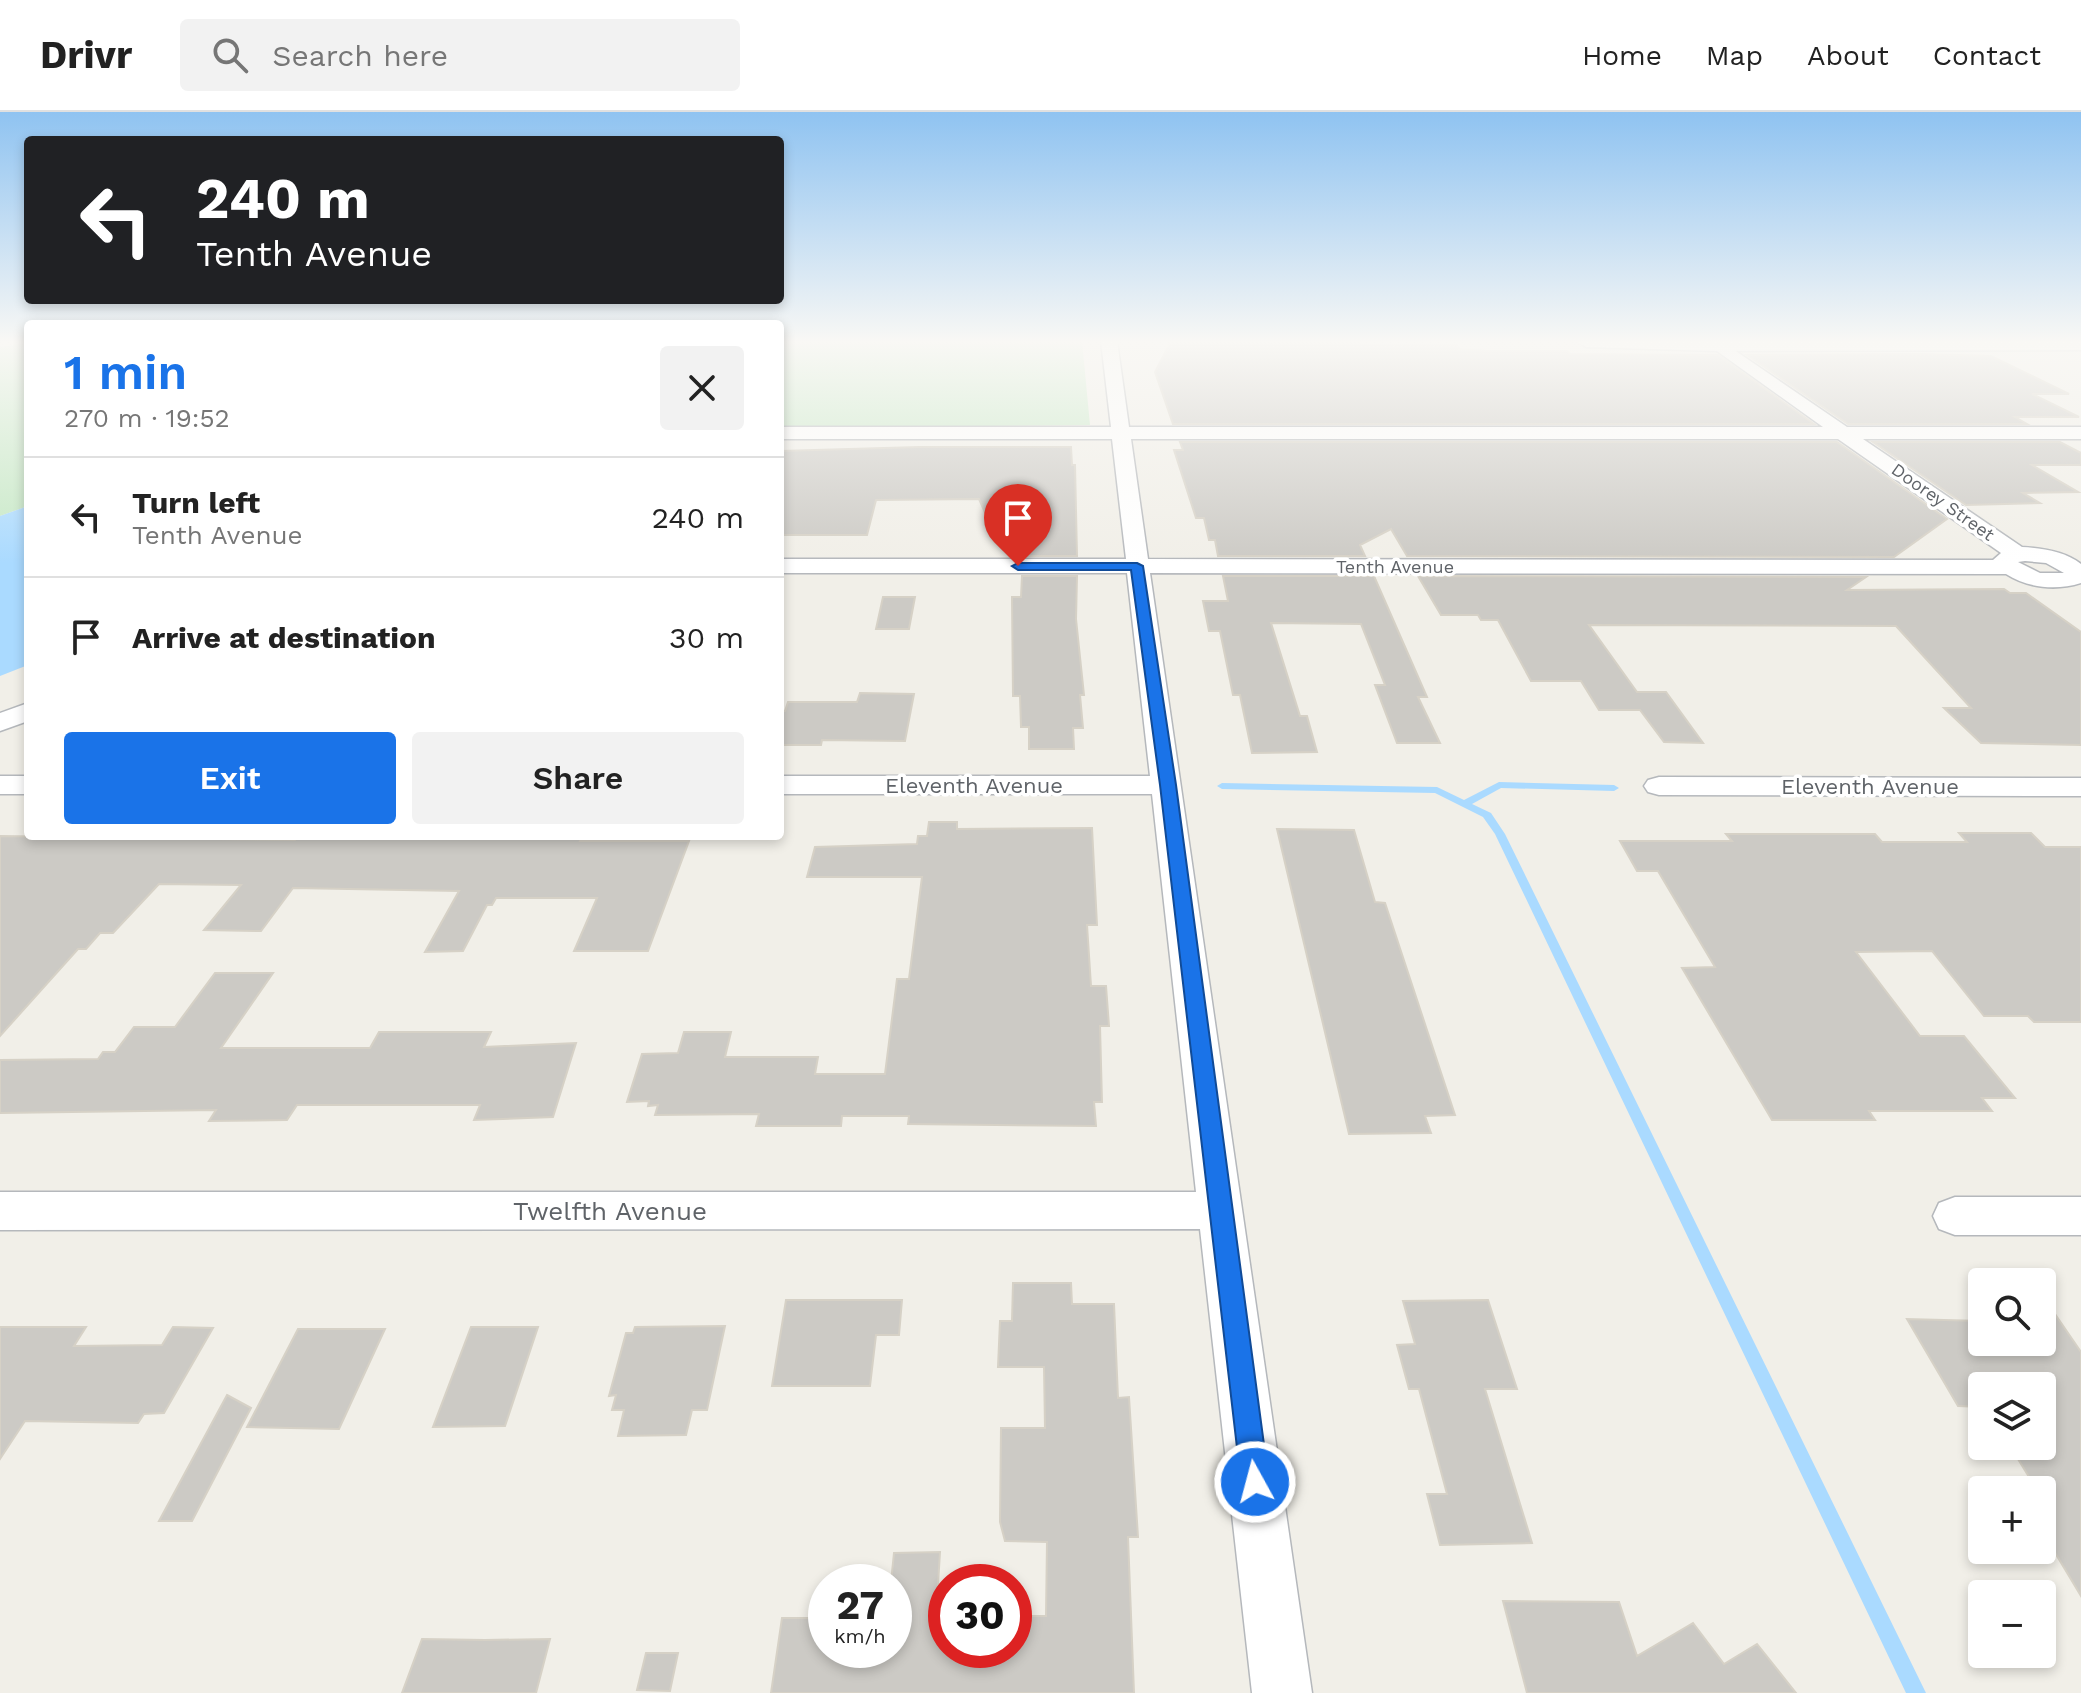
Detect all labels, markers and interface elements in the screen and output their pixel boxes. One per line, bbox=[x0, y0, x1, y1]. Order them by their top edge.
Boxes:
search box bbox=[180, 19, 740, 91]
text: Drivr bbox=[40, 33, 132, 77]
icon: search bbox=[208, 33, 252, 77]
text: Search here bbox=[272, 38, 448, 73]
text: Home bbox=[1582, 39, 1662, 72]
text: Map bbox=[1706, 39, 1763, 72]
text: About bbox=[1807, 39, 1889, 72]
text: Contact bbox=[1933, 39, 2041, 72]
text: 240 m bbox=[196, 166, 370, 232]
icon: left bbox=[64, 168, 168, 272]
text: Tenth Avenue bbox=[196, 233, 432, 275]
text: 1 min bbox=[64, 344, 187, 401]
button: close bbox=[660, 346, 744, 430]
text: 270 m · 19:52 bbox=[64, 403, 230, 433]
street label: Doorey Street bbox=[1888, 458, 1999, 545]
pin bbox=[984, 484, 1052, 566]
text: Turn left bbox=[132, 485, 260, 520]
icon: left bbox=[64, 495, 108, 539]
icon: arrive bbox=[996, 496, 1040, 540]
text: 240 m bbox=[652, 500, 744, 535]
text: Tenth Avenue bbox=[132, 520, 303, 550]
street label: Tenth Avenue bbox=[1336, 556, 1454, 577]
icon: arrive bbox=[64, 615, 108, 659]
text: Arrive at destination bbox=[132, 620, 436, 655]
text: 30 m bbox=[669, 620, 744, 655]
button: Exit bbox=[64, 732, 396, 824]
button: Share bbox=[412, 732, 744, 824]
street label: Eleventh Avenue bbox=[885, 773, 1063, 798]
street label: Eleventh Avenue bbox=[1781, 774, 1959, 799]
street label: Twelfth Avenue bbox=[513, 1196, 707, 1226]
map controls bbox=[1968, 1268, 2056, 1668]
button: search bbox=[1968, 1268, 2056, 1356]
button: layers bbox=[1968, 1372, 2056, 1460]
position arrow bbox=[1213, 1440, 1297, 1524]
button: + bbox=[1968, 1476, 2056, 1564]
speed limit sign: 30 bbox=[928, 1564, 1032, 1668]
button: − bbox=[1968, 1580, 2056, 1668]
text: 27 bbox=[836, 1582, 884, 1629]
text: km/h bbox=[834, 1624, 886, 1648]

